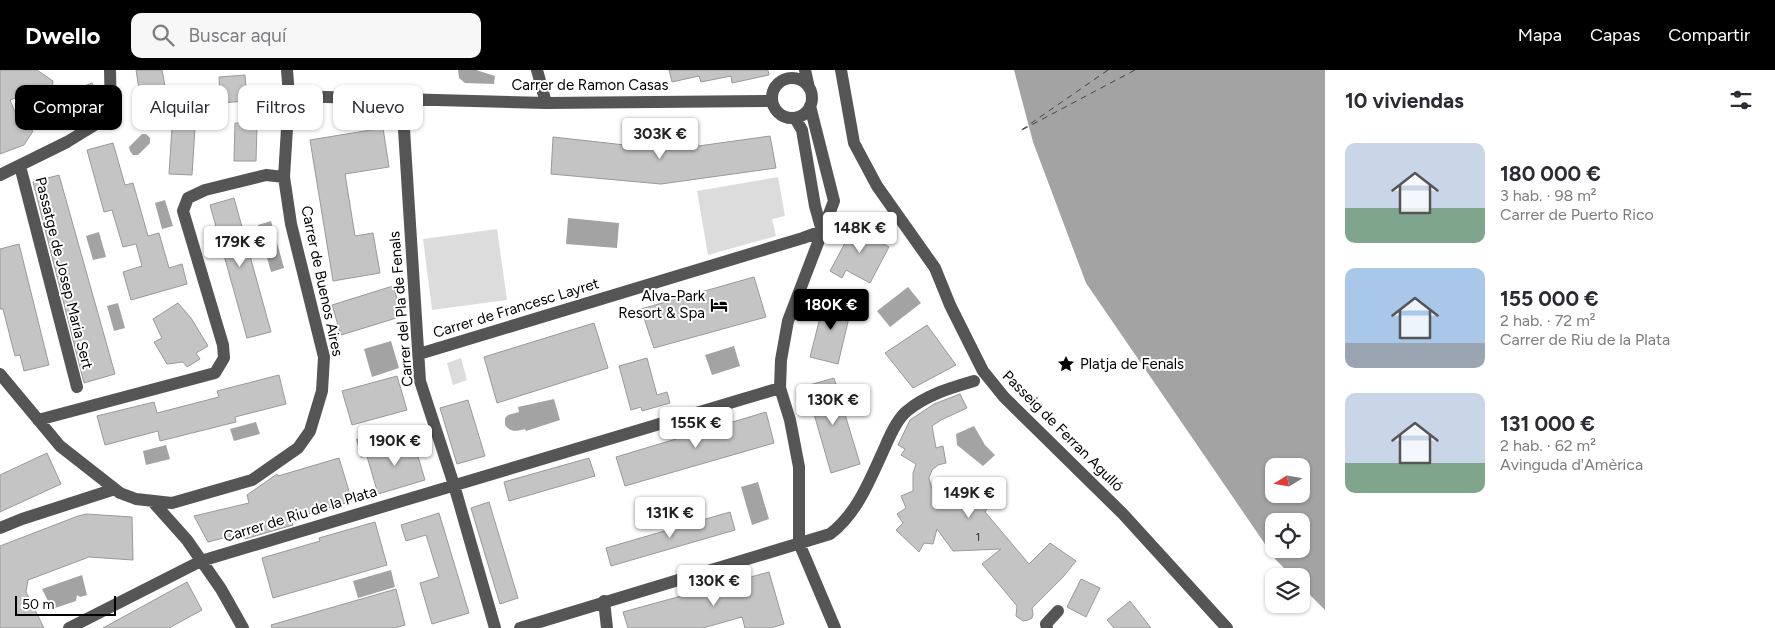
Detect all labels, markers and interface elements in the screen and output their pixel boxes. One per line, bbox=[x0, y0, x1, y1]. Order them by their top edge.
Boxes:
search box bbox=[131, 13, 481, 58]
text: Dwello bbox=[25, 21, 101, 50]
icon: search bbox=[149, 21, 177, 49]
text: Buscar aquí bbox=[189, 24, 286, 47]
text: Mapa bbox=[1518, 24, 1562, 46]
text: Capas bbox=[1590, 24, 1640, 46]
text: Compartir bbox=[1668, 24, 1750, 46]
street label: Carrer de Ramon Casas bbox=[512, 76, 668, 94]
chip: Comprar bbox=[15, 85, 122, 130]
chip: Alquilar bbox=[132, 85, 228, 130]
chip: Filtros bbox=[238, 85, 323, 130]
chip: Nuevo bbox=[333, 85, 423, 130]
icon: filters bbox=[1727, 86, 1755, 114]
text: 10 viviendas bbox=[1345, 88, 1464, 113]
pin: 303K € bbox=[619, 118, 701, 160]
text: 303K € bbox=[633, 124, 687, 143]
text: 180 000 € bbox=[1500, 161, 1601, 186]
icon: home bbox=[1385, 163, 1445, 223]
street label: Passatge de Josep Maria Sert bbox=[31, 175, 97, 371]
text: 3 hab. · 98 m² bbox=[1500, 186, 1597, 205]
street label: Carrer de Buenos Aires bbox=[297, 204, 347, 358]
text: Carrer de Puerto Rico bbox=[1500, 205, 1654, 224]
pin: 148K € bbox=[819, 212, 901, 254]
text: 148K € bbox=[834, 218, 886, 237]
pin: 179K € bbox=[199, 226, 281, 268]
street label: Carrer del Pla de Fenals bbox=[385, 230, 417, 388]
text: 179K € bbox=[215, 232, 265, 251]
street label: Carrer de Francesc Layret bbox=[431, 274, 601, 342]
text: 155 000 € bbox=[1500, 286, 1599, 311]
place label: Alva-Park Resort & Spa bbox=[618, 287, 706, 322]
pin: 180K € bbox=[790, 288, 872, 331]
icon: home bbox=[1385, 288, 1445, 348]
hotel icon: Alva-Park Resort & Spa bbox=[709, 295, 729, 315]
text: 180K € bbox=[805, 295, 857, 314]
text: 2 hab. · 72 m² bbox=[1500, 311, 1596, 330]
text: Carrer de Riu de la Plata bbox=[1500, 330, 1670, 349]
place icon: Platja de Fenals bbox=[1056, 354, 1076, 374]
place label: Platja de Fenals bbox=[1080, 355, 1184, 373]
street label: Passeig de Ferran Agulló bbox=[999, 367, 1127, 495]
pin: 130K € bbox=[792, 384, 874, 426]
text: 130K € bbox=[807, 390, 859, 409]
pin: 155K € bbox=[655, 406, 737, 449]
text: 131 000 € bbox=[1500, 411, 1595, 436]
text: 155K € bbox=[671, 413, 721, 432]
icon: home bbox=[1385, 413, 1445, 473]
pin: 190K € bbox=[354, 424, 436, 467]
text: 190K € bbox=[369, 431, 421, 450]
text: 2 hab. · 62 m² bbox=[1500, 436, 1596, 455]
text: Avinguda d'Amèrica bbox=[1500, 455, 1643, 474]
north arrow bbox=[1265, 458, 1310, 502]
map controls bbox=[1265, 458, 1310, 613]
pin: 149K € bbox=[928, 476, 1010, 519]
street label: Carrer de Riu de la Plata bbox=[221, 482, 379, 546]
text: 149K € bbox=[943, 483, 995, 502]
pin: 131K € bbox=[629, 496, 711, 539]
text: 131K € bbox=[646, 503, 694, 522]
button: locate bbox=[1265, 513, 1310, 558]
house number: 1 bbox=[976, 530, 980, 544]
pin: 130K € bbox=[673, 564, 755, 607]
button: layers bbox=[1265, 568, 1310, 613]
text: 130K € bbox=[688, 571, 740, 590]
scale bar bbox=[15, 593, 116, 616]
text: 50 m bbox=[22, 596, 54, 613]

